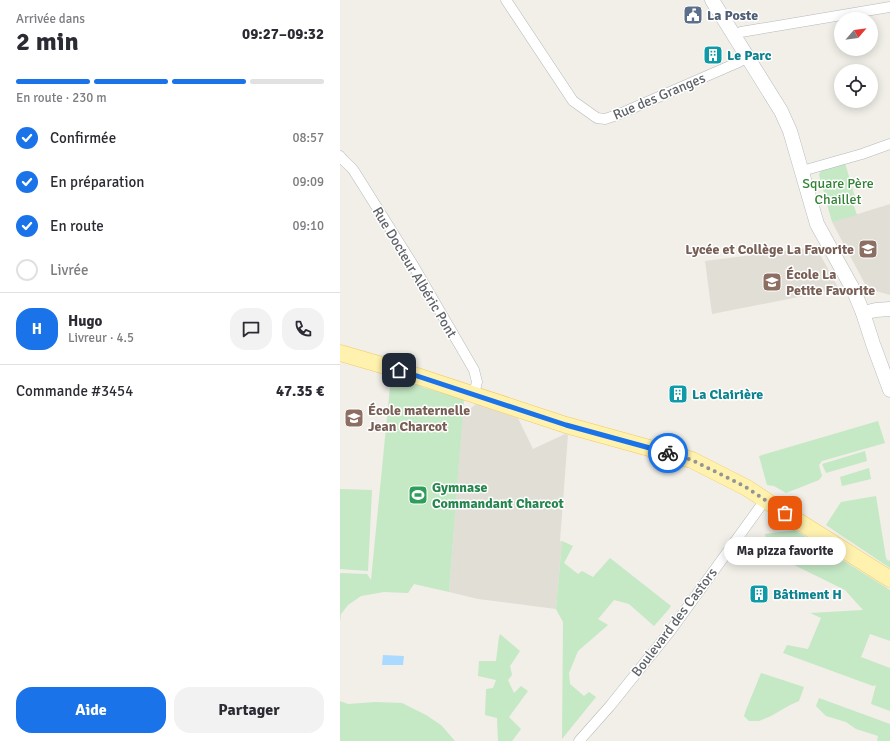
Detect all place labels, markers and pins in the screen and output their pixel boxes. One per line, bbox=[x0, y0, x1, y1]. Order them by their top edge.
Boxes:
public building icon: La Poste bbox=[682, 4, 704, 26]
place label: La Poste bbox=[707, 7, 758, 24]
building icon: Le Parc bbox=[702, 44, 724, 66]
place label: Le Parc bbox=[727, 47, 772, 64]
school or university icon: Lycée et Collège La Favorite bbox=[857, 238, 879, 260]
place label: Lycée et Collège La Favorite bbox=[685, 241, 854, 258]
place label: École La Petite Favorite bbox=[786, 266, 875, 299]
school or university icon: École La Petite Favorite bbox=[761, 271, 783, 293]
pin bbox=[382, 353, 416, 387]
building icon: La Clairière bbox=[667, 383, 689, 405]
place label: La Clairière bbox=[692, 386, 763, 403]
place label: École maternelle Jean Charcot bbox=[368, 402, 470, 435]
school or university icon: École maternelle Jean Charcot bbox=[343, 407, 365, 429]
place label: Gymnase Commandant Charcot bbox=[432, 479, 564, 512]
sports icon: Gymnase Commandant Charcot bbox=[407, 484, 429, 506]
pin bbox=[768, 496, 802, 530]
callout: Ma pizza favorite bbox=[724, 537, 846, 565]
building icon: Bâtiment H bbox=[748, 583, 770, 605]
place label: Bâtiment H bbox=[773, 586, 842, 603]

